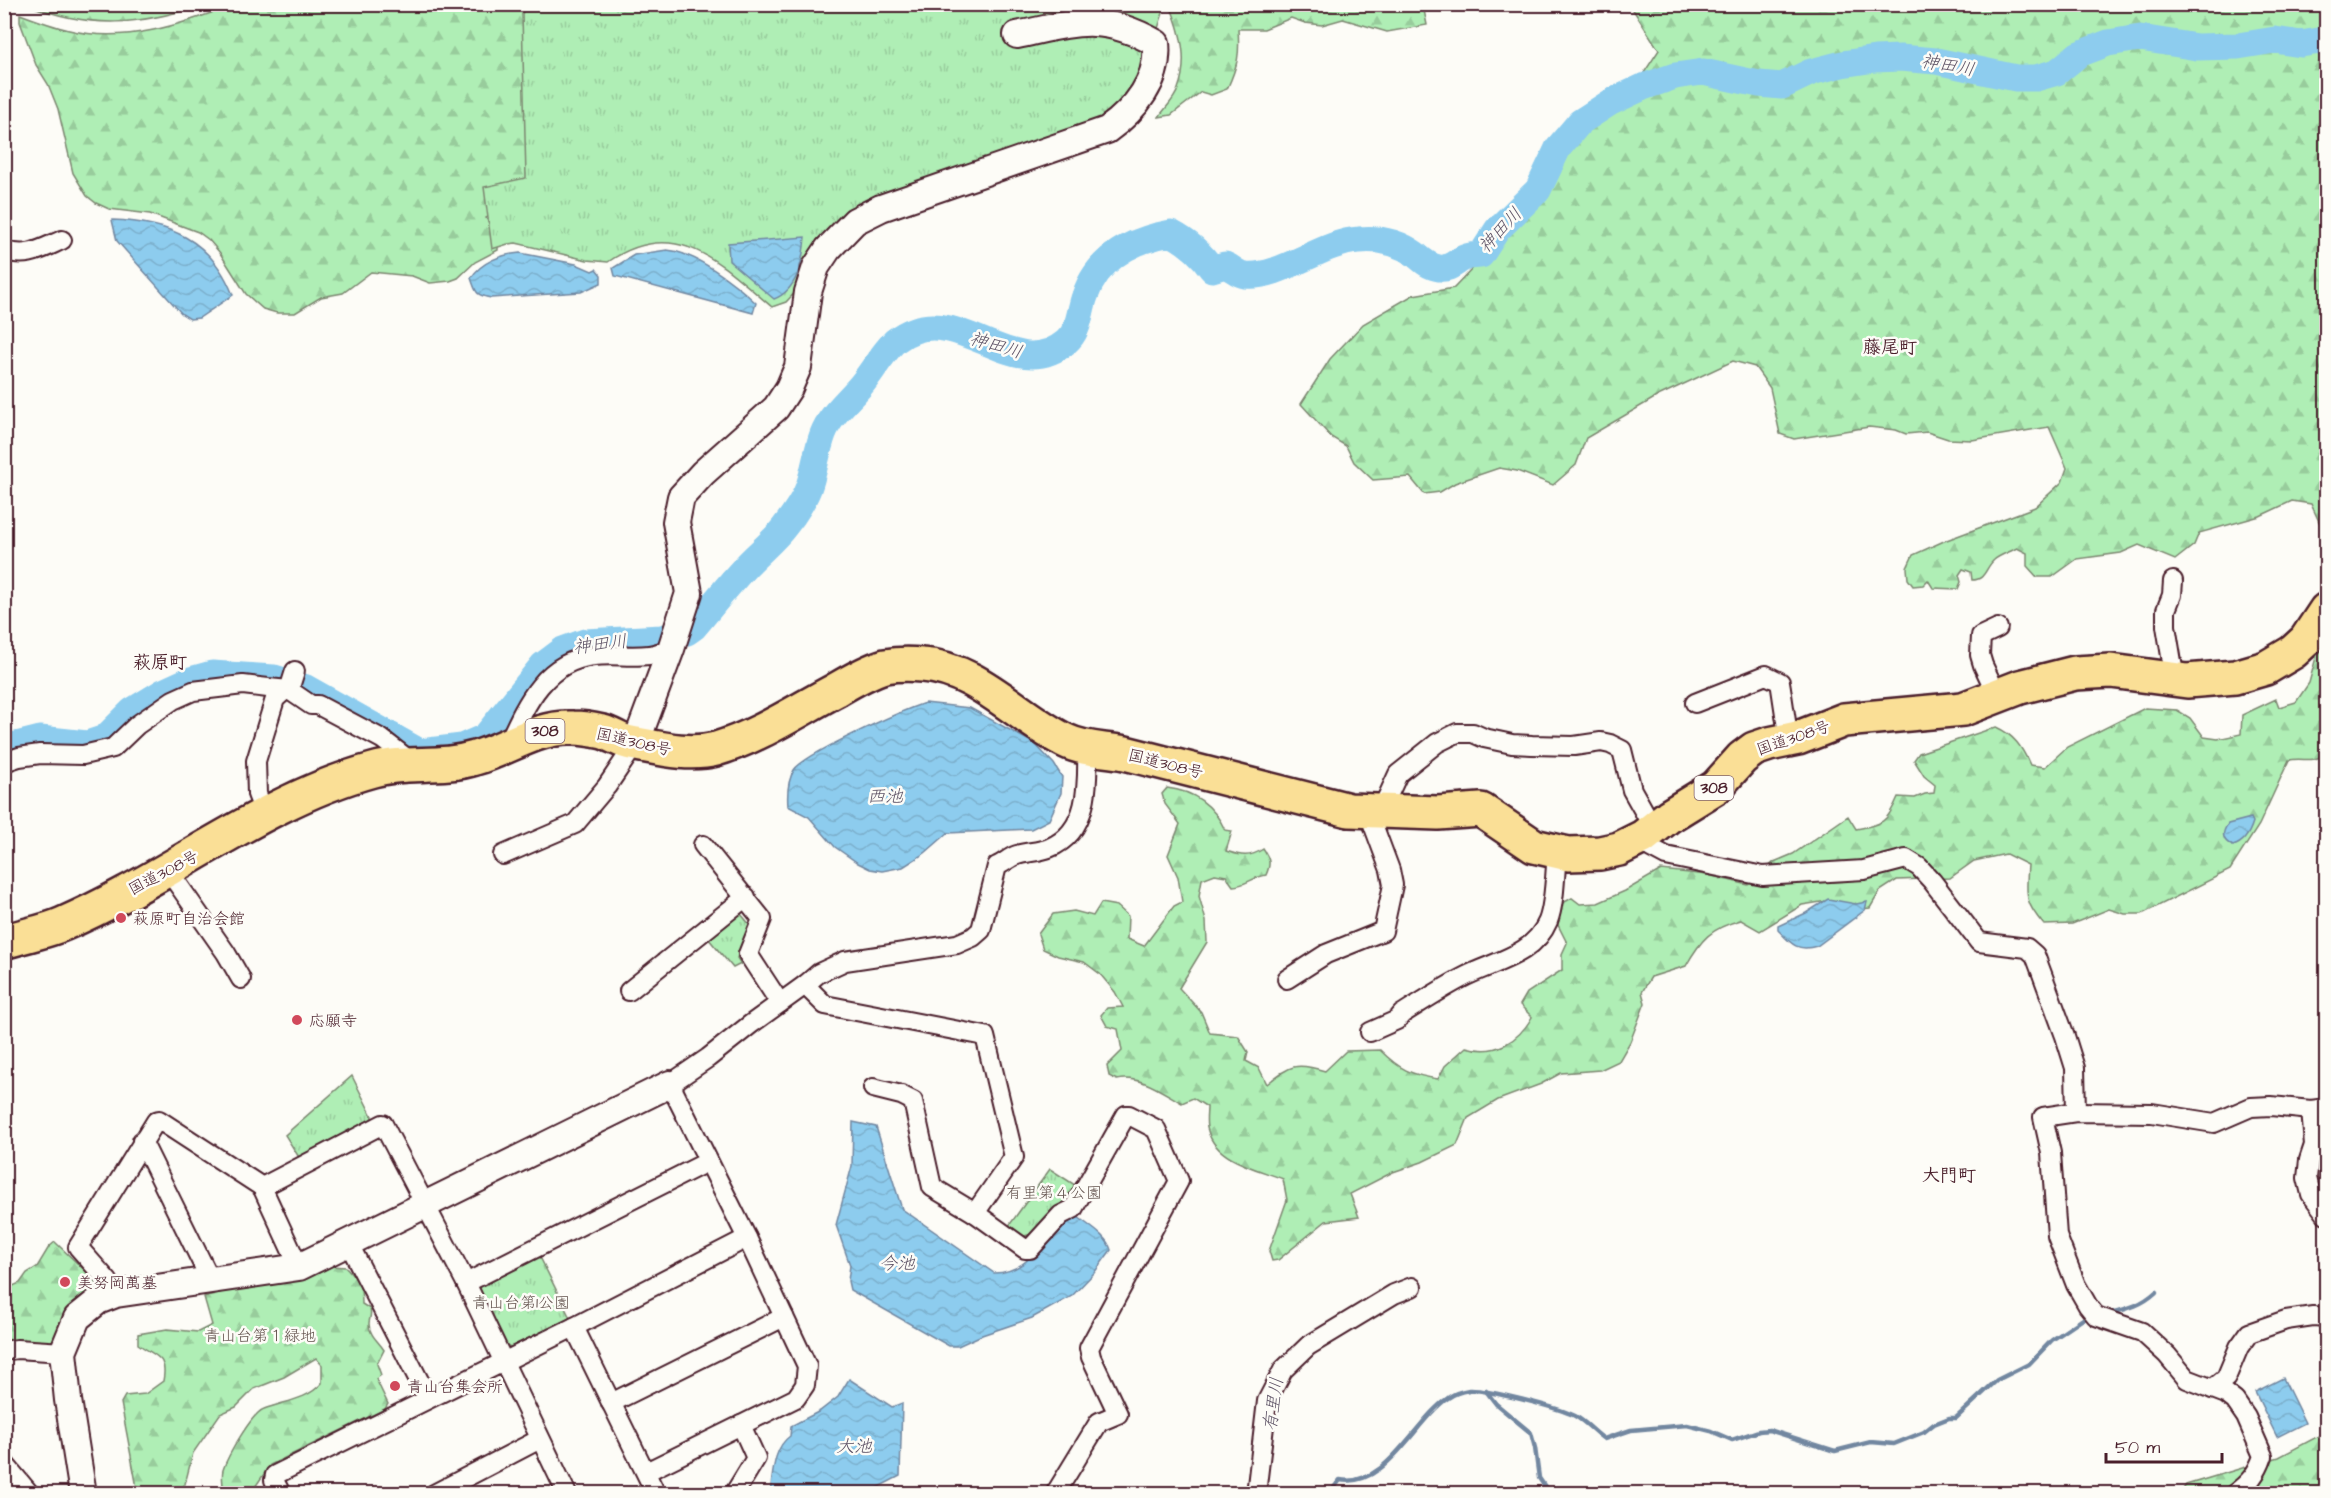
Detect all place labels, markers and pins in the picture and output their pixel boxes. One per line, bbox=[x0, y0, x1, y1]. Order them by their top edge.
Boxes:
place label: 萩原町自治会館 bbox=[133, 908, 245, 930]
marker: 萩原町自治会館 bbox=[114, 911, 128, 925]
place label: 応願寺 bbox=[309, 1010, 357, 1032]
marker: 応願寺 bbox=[290, 1013, 304, 1027]
place label: 美努岡萬墓 bbox=[77, 1272, 157, 1294]
marker: 美努岡萬墓 bbox=[58, 1275, 72, 1289]
place label: 青山台集会所 bbox=[407, 1376, 503, 1398]
marker: 青山台集会所 bbox=[388, 1379, 402, 1393]

